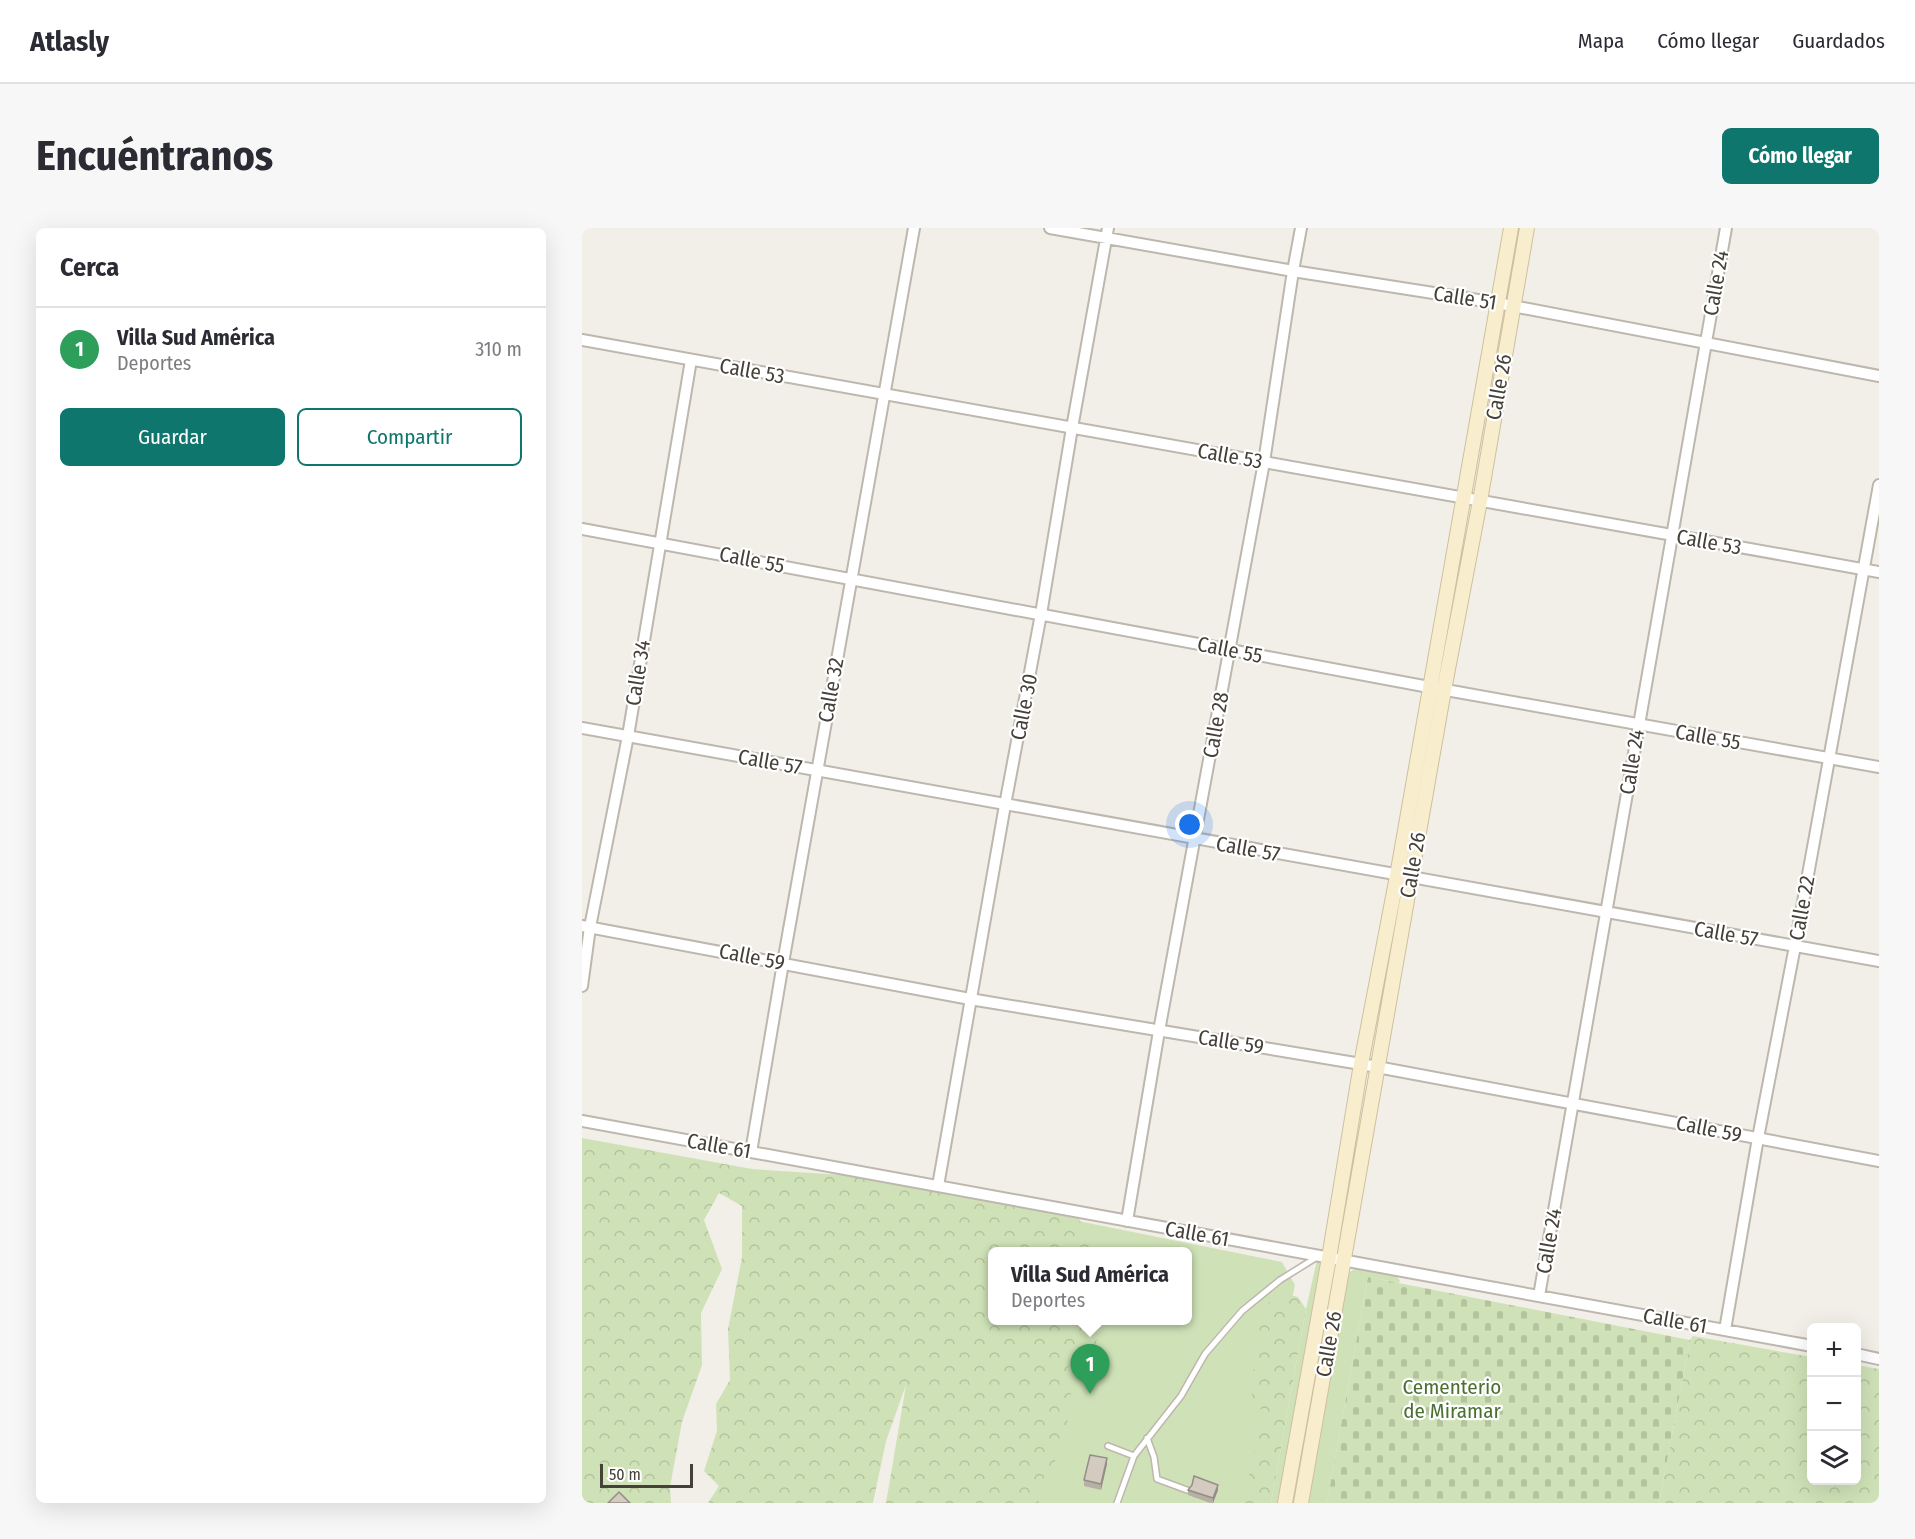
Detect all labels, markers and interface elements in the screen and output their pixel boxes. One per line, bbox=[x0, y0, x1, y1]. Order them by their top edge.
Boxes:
text: Atlasly bbox=[30, 25, 109, 58]
text: Mapa bbox=[1578, 28, 1624, 54]
text: Cómo llegar bbox=[1657, 28, 1759, 54]
text: Guardados bbox=[1792, 28, 1885, 54]
button: Cómo llegar bbox=[1722, 128, 1879, 184]
text: Encuéntranos bbox=[36, 131, 273, 181]
street label: Calle 24 bbox=[1697, 248, 1735, 318]
text: Cerca bbox=[60, 252, 119, 283]
street label: Calle 51 bbox=[1432, 280, 1498, 316]
text: Villa Sud América bbox=[117, 324, 275, 351]
text: 1 bbox=[75, 337, 84, 361]
text: 310 m bbox=[475, 337, 522, 361]
text: Deportes bbox=[117, 351, 191, 375]
street label: Calle 53 bbox=[717, 352, 787, 390]
street label: Calle 26 bbox=[1480, 352, 1518, 422]
button: Guardar bbox=[60, 408, 285, 466]
button: Compartir bbox=[297, 408, 522, 466]
street label: Calle 53 bbox=[1195, 437, 1265, 475]
street label: Calle 53 bbox=[1674, 523, 1744, 561]
street label: Calle 55 bbox=[717, 541, 787, 579]
street label: Calle 55 bbox=[1195, 631, 1265, 669]
street label: Calle 34 bbox=[620, 638, 656, 708]
street label: Calle 32 bbox=[813, 656, 849, 724]
street label: Calle 30 bbox=[1005, 672, 1043, 742]
street label: Calle 28 bbox=[1197, 690, 1235, 760]
street label: Calle 55 bbox=[1673, 718, 1743, 756]
street label: Calle 24 bbox=[1614, 727, 1650, 797]
street label: Calle 57 bbox=[736, 744, 804, 780]
your location bbox=[1175, 810, 1204, 839]
street label: Calle 26 bbox=[1394, 830, 1432, 900]
street label: Calle 57 bbox=[1214, 831, 1282, 867]
street label: Calle 22 bbox=[1784, 874, 1820, 942]
street label: Calle 57 bbox=[1692, 916, 1760, 952]
street label: Calle 59 bbox=[717, 938, 787, 976]
street label: Calle 59 bbox=[1196, 1024, 1266, 1060]
street label: Calle 59 bbox=[1674, 1110, 1744, 1148]
street label: Calle 61 bbox=[685, 1128, 753, 1164]
street label: Calle 24 bbox=[1530, 1206, 1568, 1276]
street label: Calle 61 bbox=[1163, 1216, 1231, 1252]
popup bbox=[988, 1247, 1192, 1325]
text: Villa Sud América bbox=[1011, 1261, 1169, 1288]
text: Deportes bbox=[1011, 1288, 1085, 1312]
street label: Calle 61 bbox=[1641, 1303, 1709, 1339]
street label: Calle 26 bbox=[1310, 1309, 1348, 1379]
map controls bbox=[1807, 1323, 1861, 1485]
button: + bbox=[1807, 1323, 1861, 1377]
pin: 1 bbox=[1070, 1344, 1110, 1394]
park label: Cementerio de Miramar bbox=[1403, 1374, 1501, 1424]
button: − bbox=[1807, 1377, 1861, 1431]
button: layers bbox=[1807, 1431, 1861, 1485]
scale bar bbox=[600, 1461, 693, 1488]
text: 50 m bbox=[609, 1465, 641, 1484]

